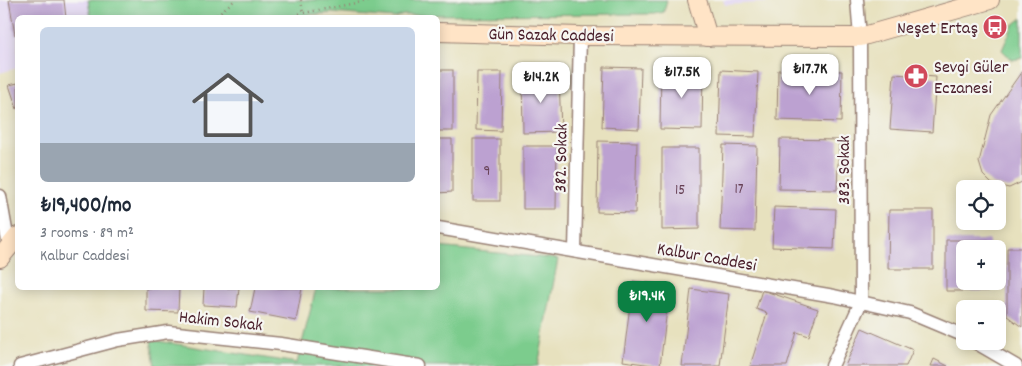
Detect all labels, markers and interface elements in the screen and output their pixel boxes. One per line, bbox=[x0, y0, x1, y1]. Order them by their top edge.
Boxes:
bus stop icon: Neşet Ertaş bbox=[982, 14, 1008, 40]
place label: Neşet Ertaş bbox=[897, 17, 978, 42]
street label: Gün Sazak Caddesi bbox=[488, 23, 614, 50]
pin: ₺17.7K bbox=[769, 54, 851, 96]
pin: ₺17.5K bbox=[641, 56, 723, 99]
place label: Sevgi Güler Eczanesi bbox=[934, 56, 1009, 102]
text: ₺17.7K bbox=[793, 58, 827, 81]
icon: home bbox=[183, 60, 273, 150]
text: ₺17.5K bbox=[664, 61, 700, 84]
pin: ₺14.2K bbox=[500, 62, 582, 104]
pharmacy icon: Sevgi Güler Eczanesi bbox=[903, 63, 929, 89]
text: ₺14.2K bbox=[523, 66, 559, 89]
street label: 382. Sokak bbox=[549, 123, 576, 193]
street label: 383. Sokak bbox=[833, 135, 858, 205]
house number: 9 bbox=[484, 161, 490, 183]
house number: 17 bbox=[734, 179, 744, 201]
house number: 15 bbox=[675, 180, 685, 202]
map controls bbox=[956, 180, 1006, 350]
button: locate bbox=[956, 180, 1006, 230]
text: ₺19,400/mo bbox=[40, 192, 131, 222]
text: 3 rooms · 89 m² bbox=[40, 222, 134, 245]
street label: Kalbur Caddesi bbox=[655, 237, 758, 279]
button: + bbox=[956, 240, 1006, 290]
text: Kalbur Caddesi bbox=[40, 245, 129, 268]
pin: ₺19.4K bbox=[606, 280, 688, 323]
text: ₺19.4K bbox=[629, 285, 665, 308]
button: − bbox=[956, 300, 1006, 350]
street label: Hakim Sokak bbox=[178, 306, 264, 339]

